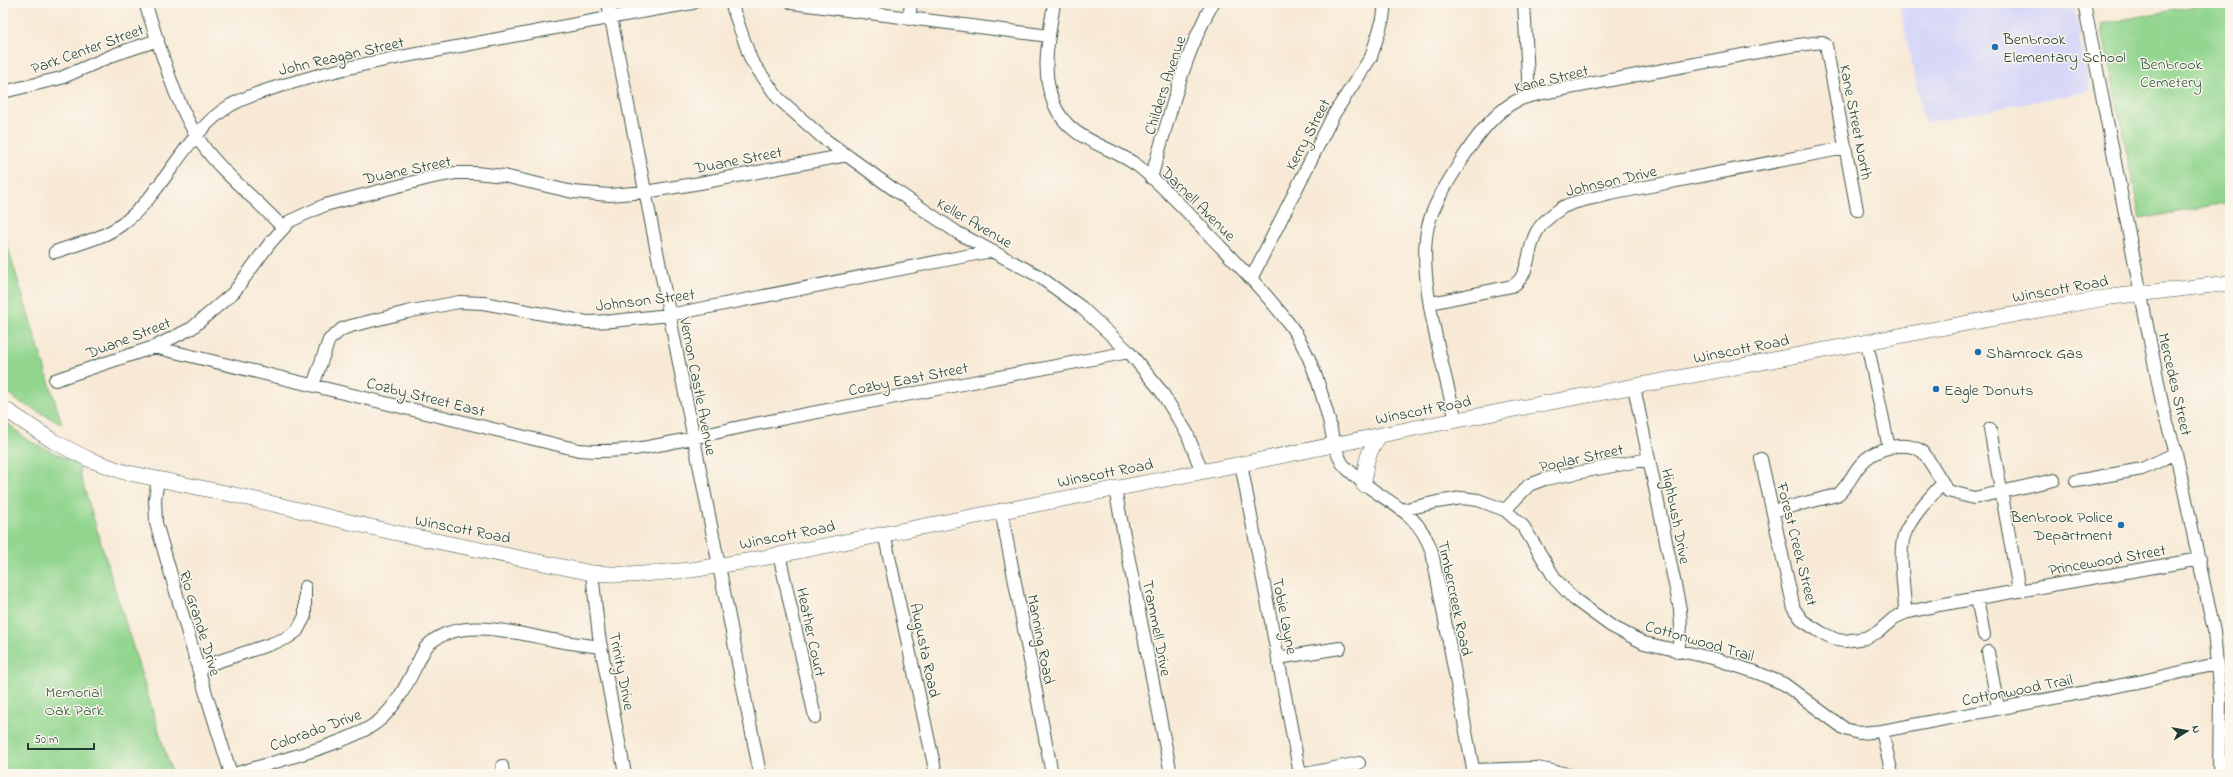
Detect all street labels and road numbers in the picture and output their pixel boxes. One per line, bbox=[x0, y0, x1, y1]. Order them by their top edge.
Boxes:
street label: Park Center Street bbox=[28, 18, 148, 81]
street label: John Reagan Street bbox=[276, 31, 407, 83]
street label: Childers Avenue bbox=[1139, 32, 1193, 138]
street label: Kane Street bbox=[1512, 59, 1592, 101]
street label: Kane Street North bbox=[1832, 63, 1878, 182]
street label: Kerry Street bbox=[1280, 94, 1338, 175]
street label: Duane Street bbox=[691, 141, 785, 181]
street label: Duane Street bbox=[360, 150, 454, 192]
street label: Johnson Drive bbox=[1563, 160, 1660, 204]
street label: Darnell Avenue bbox=[1154, 161, 1241, 248]
street label: Keller Avenue bbox=[932, 192, 1017, 256]
street label: Winscott Road bbox=[2010, 270, 2110, 310]
street label: Johnson Street bbox=[594, 283, 697, 319]
street label: Duane Street bbox=[82, 312, 175, 366]
street label: Vernon Castle Avenue bbox=[672, 314, 722, 458]
street label: Winscott Road bbox=[1691, 329, 1791, 371]
street label: Mercedes Street bbox=[2151, 331, 2198, 439]
street label: Cozby East Street bbox=[847, 356, 971, 403]
street label: Cozby Street East bbox=[364, 372, 488, 424]
street label: Winscott Road bbox=[1373, 390, 1473, 432]
street label: Poplar Street bbox=[1537, 438, 1626, 480]
street label: Winscott Road bbox=[1055, 453, 1155, 495]
street label: Highbush Drive bbox=[1654, 466, 1696, 567]
street label: Forest Creek Street bbox=[1769, 479, 1823, 609]
street label: Winscott Road bbox=[413, 509, 513, 551]
street label: Winscott Road bbox=[737, 515, 837, 557]
street label: Timbercreek Road bbox=[1430, 539, 1478, 658]
street label: Princewood Street bbox=[2047, 539, 2168, 583]
street label: Rio Grande Drive bbox=[172, 568, 227, 680]
street label: Tobie Layne bbox=[1265, 576, 1303, 657]
street label: Trammell Drive bbox=[1135, 578, 1177, 679]
street label: Heather Court bbox=[789, 586, 831, 680]
street label: Manning Road bbox=[1020, 592, 1060, 686]
street label: Augusta Road bbox=[902, 601, 946, 700]
street label: Cottonwood Trail bbox=[1642, 615, 1757, 669]
street label: Trinity Drive bbox=[602, 630, 641, 713]
street label: Cottonwood Trail bbox=[1960, 668, 2075, 713]
street label: Colorado Drive bbox=[266, 703, 366, 759]

